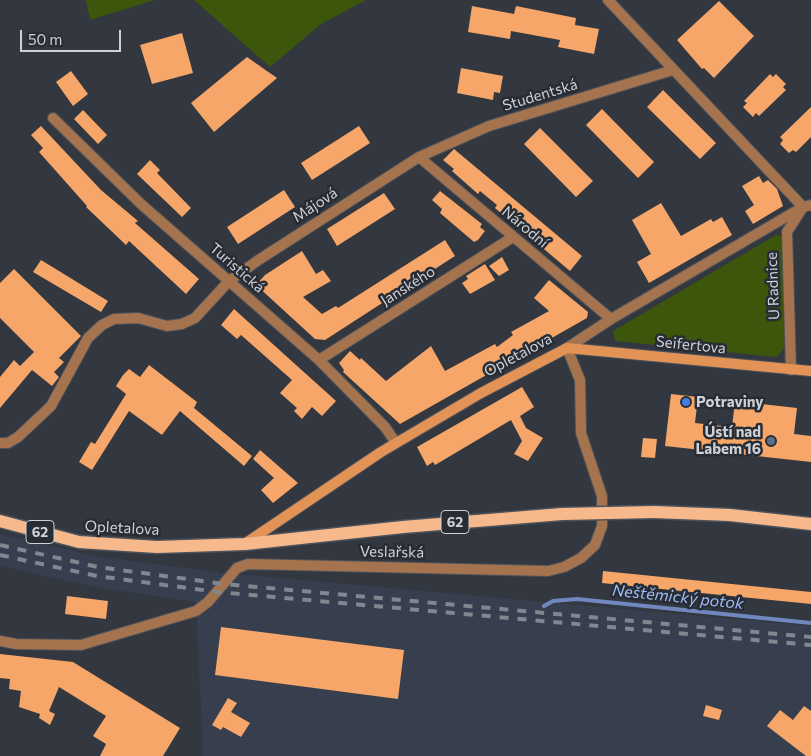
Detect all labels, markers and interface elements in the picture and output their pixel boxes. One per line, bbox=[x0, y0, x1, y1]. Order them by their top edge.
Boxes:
scale bar bbox=[22, 20, 124, 52]
text: 50 m bbox=[28, 30, 62, 48]
street label: Studentská bbox=[500, 75, 580, 115]
street label: Májová bbox=[289, 184, 341, 226]
street label: Národní bbox=[498, 202, 552, 252]
street label: Turistická bbox=[206, 239, 268, 297]
street label: U Radnice bbox=[763, 252, 783, 320]
street label: Janského bbox=[377, 262, 439, 310]
street label: Opletalova bbox=[481, 330, 555, 380]
street label: Seifertova bbox=[655, 332, 727, 358]
place label: Potraviny bbox=[696, 393, 764, 411]
marker: Potraviny bbox=[680, 396, 692, 408]
place label: Ústí nad Labem 16 bbox=[696, 423, 761, 458]
marker: Ústí nad Labem 16 bbox=[765, 435, 777, 447]
road number: 62 bbox=[441, 511, 469, 534]
street label: Opletalova bbox=[84, 517, 160, 539]
road number: 62 bbox=[26, 520, 54, 544]
street label: Veslařská bbox=[360, 542, 424, 562]
water label: Neštěmický potok bbox=[611, 581, 745, 613]

